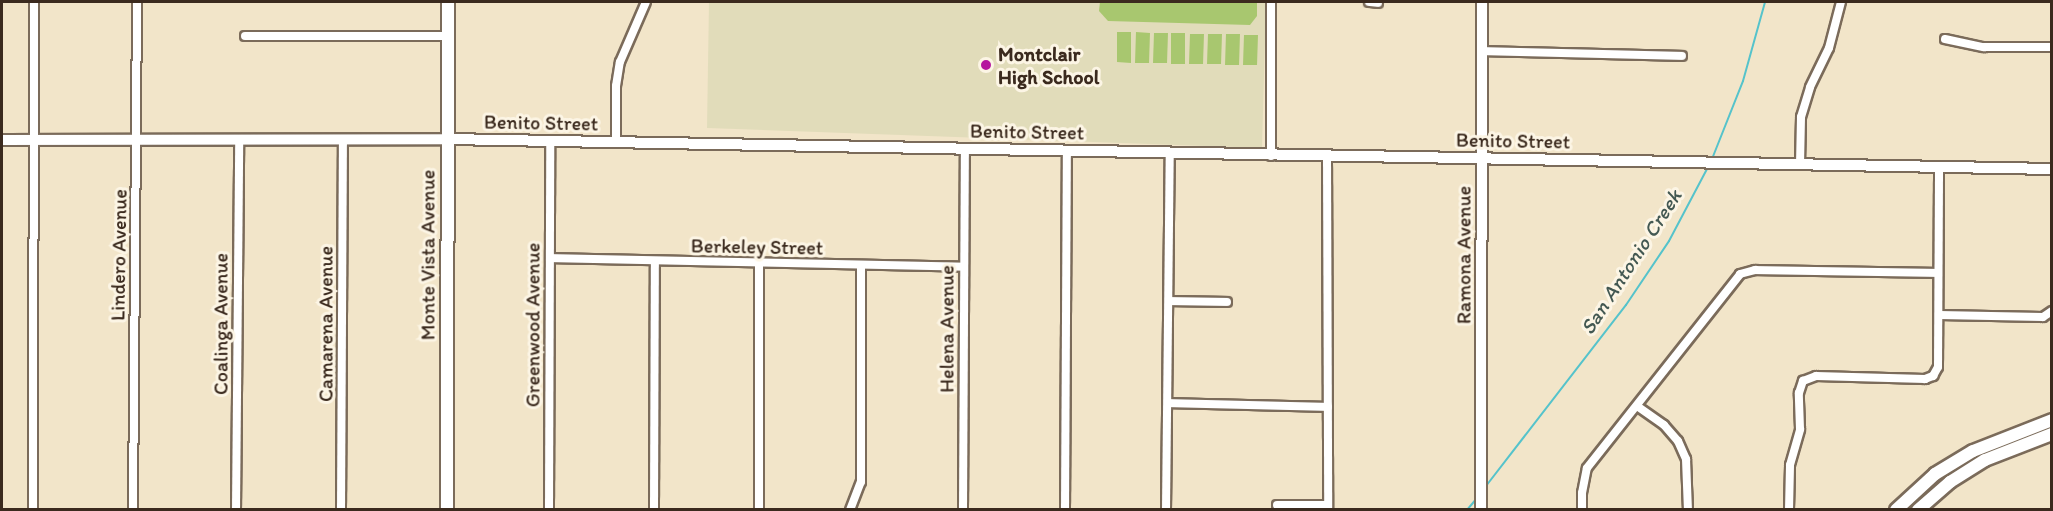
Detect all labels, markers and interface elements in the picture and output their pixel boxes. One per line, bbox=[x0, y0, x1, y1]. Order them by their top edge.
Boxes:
place label: Montclair High School bbox=[998, 42, 1099, 89]
marker: Montclair High School bbox=[979, 58, 993, 72]
street label: Benito Street bbox=[484, 110, 598, 136]
street label: Benito Street bbox=[970, 119, 1084, 145]
street label: Benito Street bbox=[1456, 128, 1570, 154]
street label: Monte Vista Avenue bbox=[416, 171, 440, 339]
water label: San Antonio Creek bbox=[1575, 185, 1687, 339]
street label: Ramona Avenue bbox=[1452, 186, 1476, 324]
street label: Lindero Avenue bbox=[106, 189, 132, 321]
street label: Berkeley Street bbox=[691, 234, 823, 260]
street label: Greenwood Avenue bbox=[521, 243, 545, 407]
street label: Camarena Avenue bbox=[314, 246, 338, 402]
street label: Coalinga Avenue bbox=[209, 253, 233, 395]
street label: Helena Avenue bbox=[935, 266, 959, 392]

